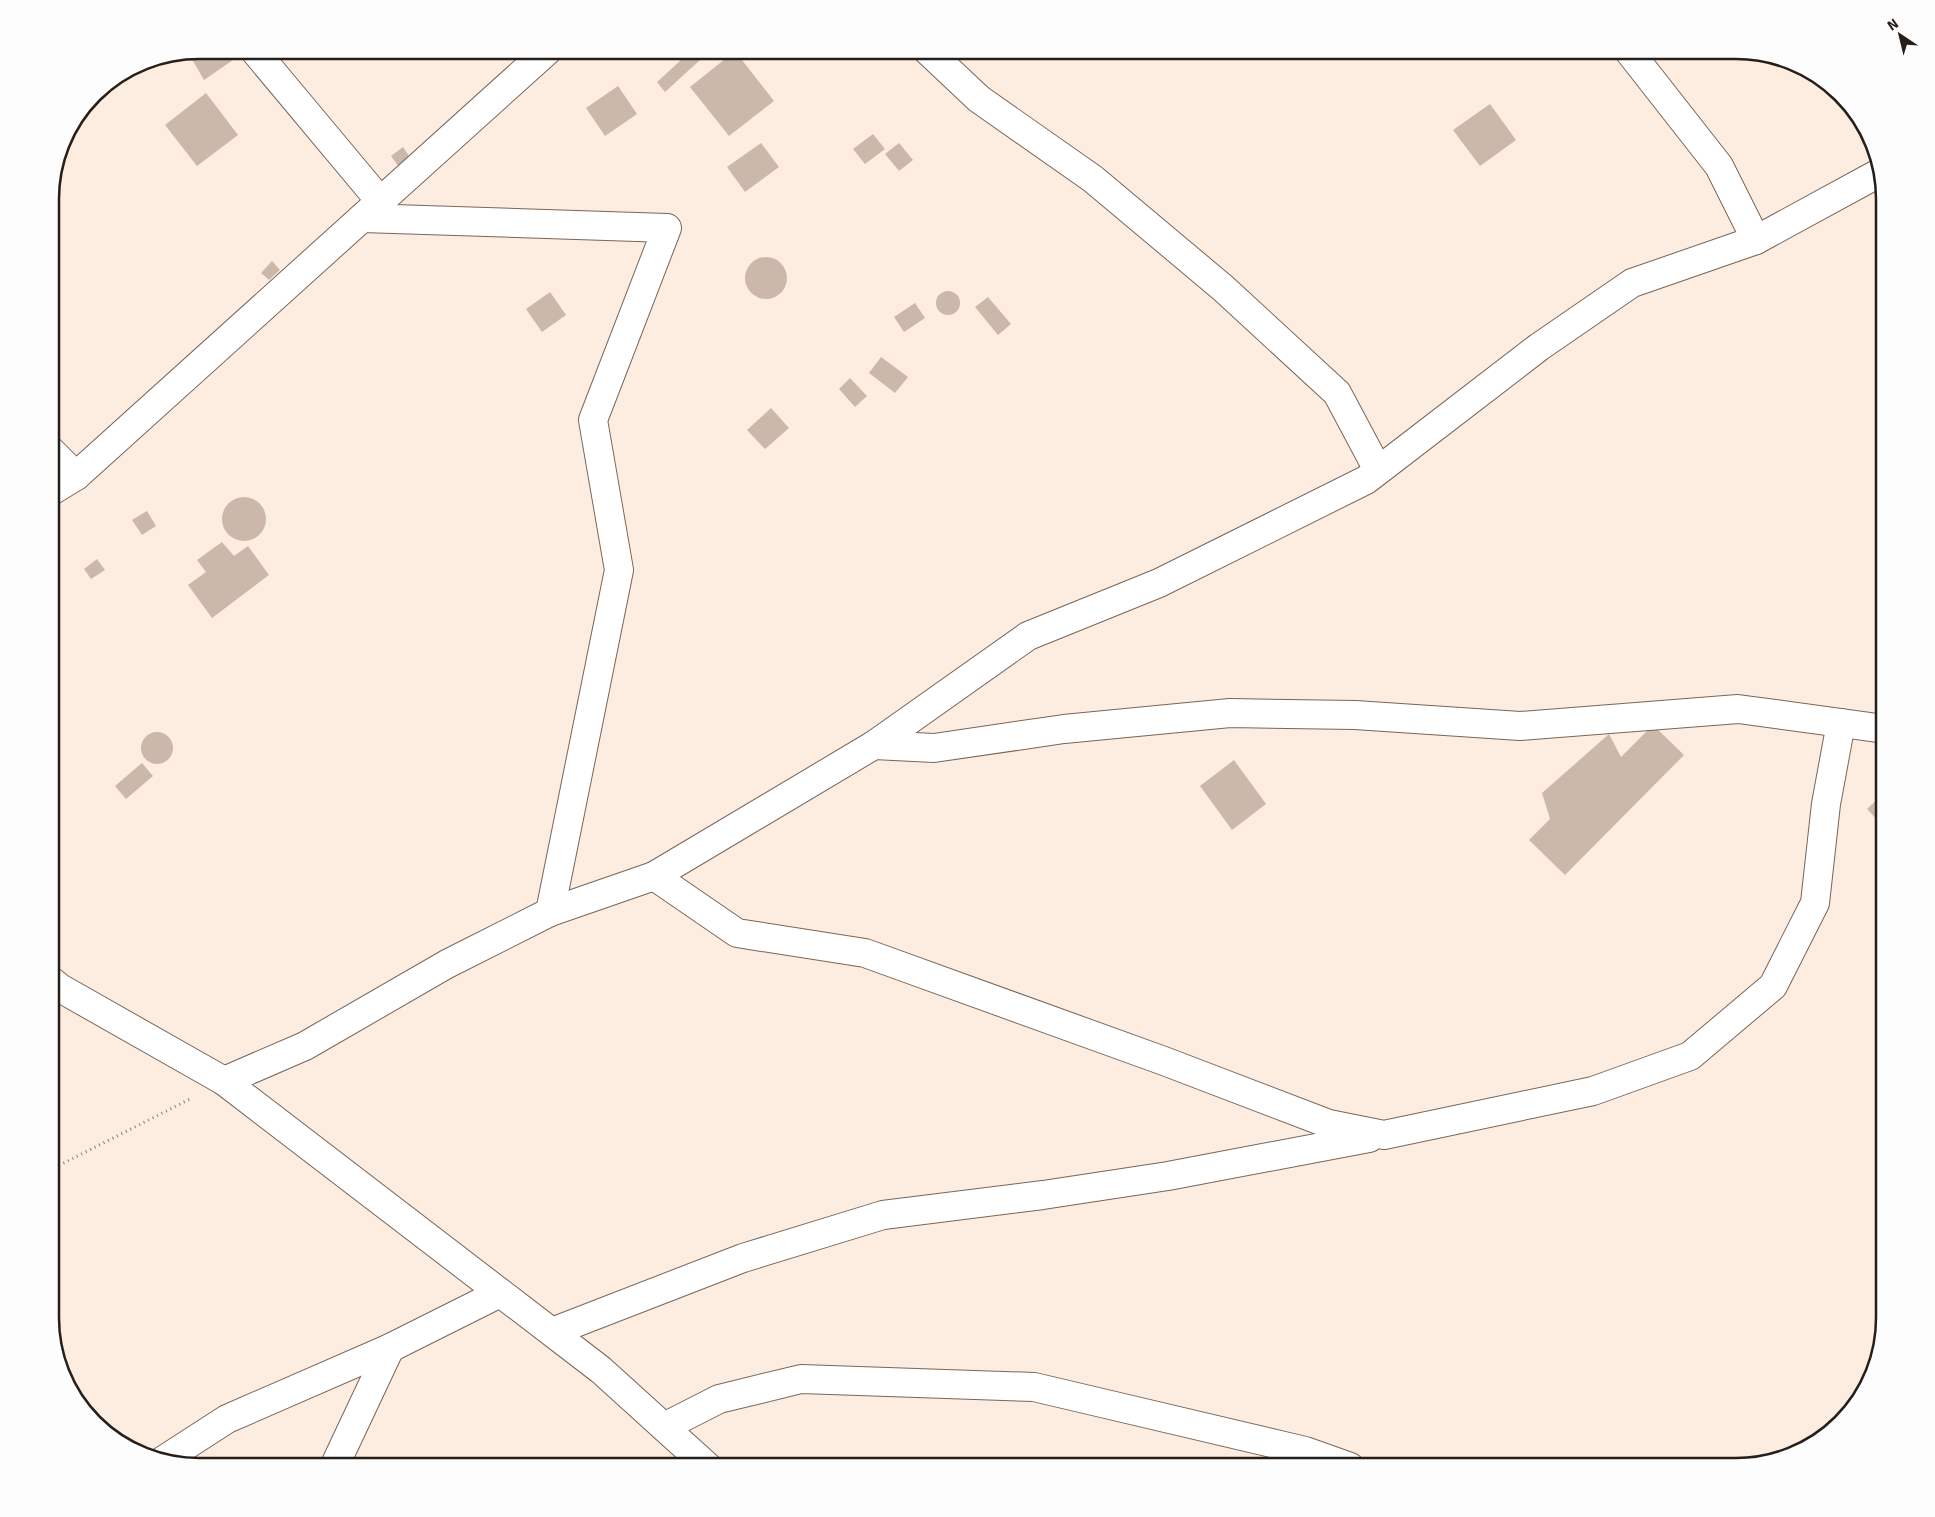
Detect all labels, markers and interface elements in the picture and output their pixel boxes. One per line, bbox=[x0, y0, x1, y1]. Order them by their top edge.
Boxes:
north arrow bbox=[1875, 10, 1925, 60]
text: N bbox=[1884, 15, 1902, 35]

